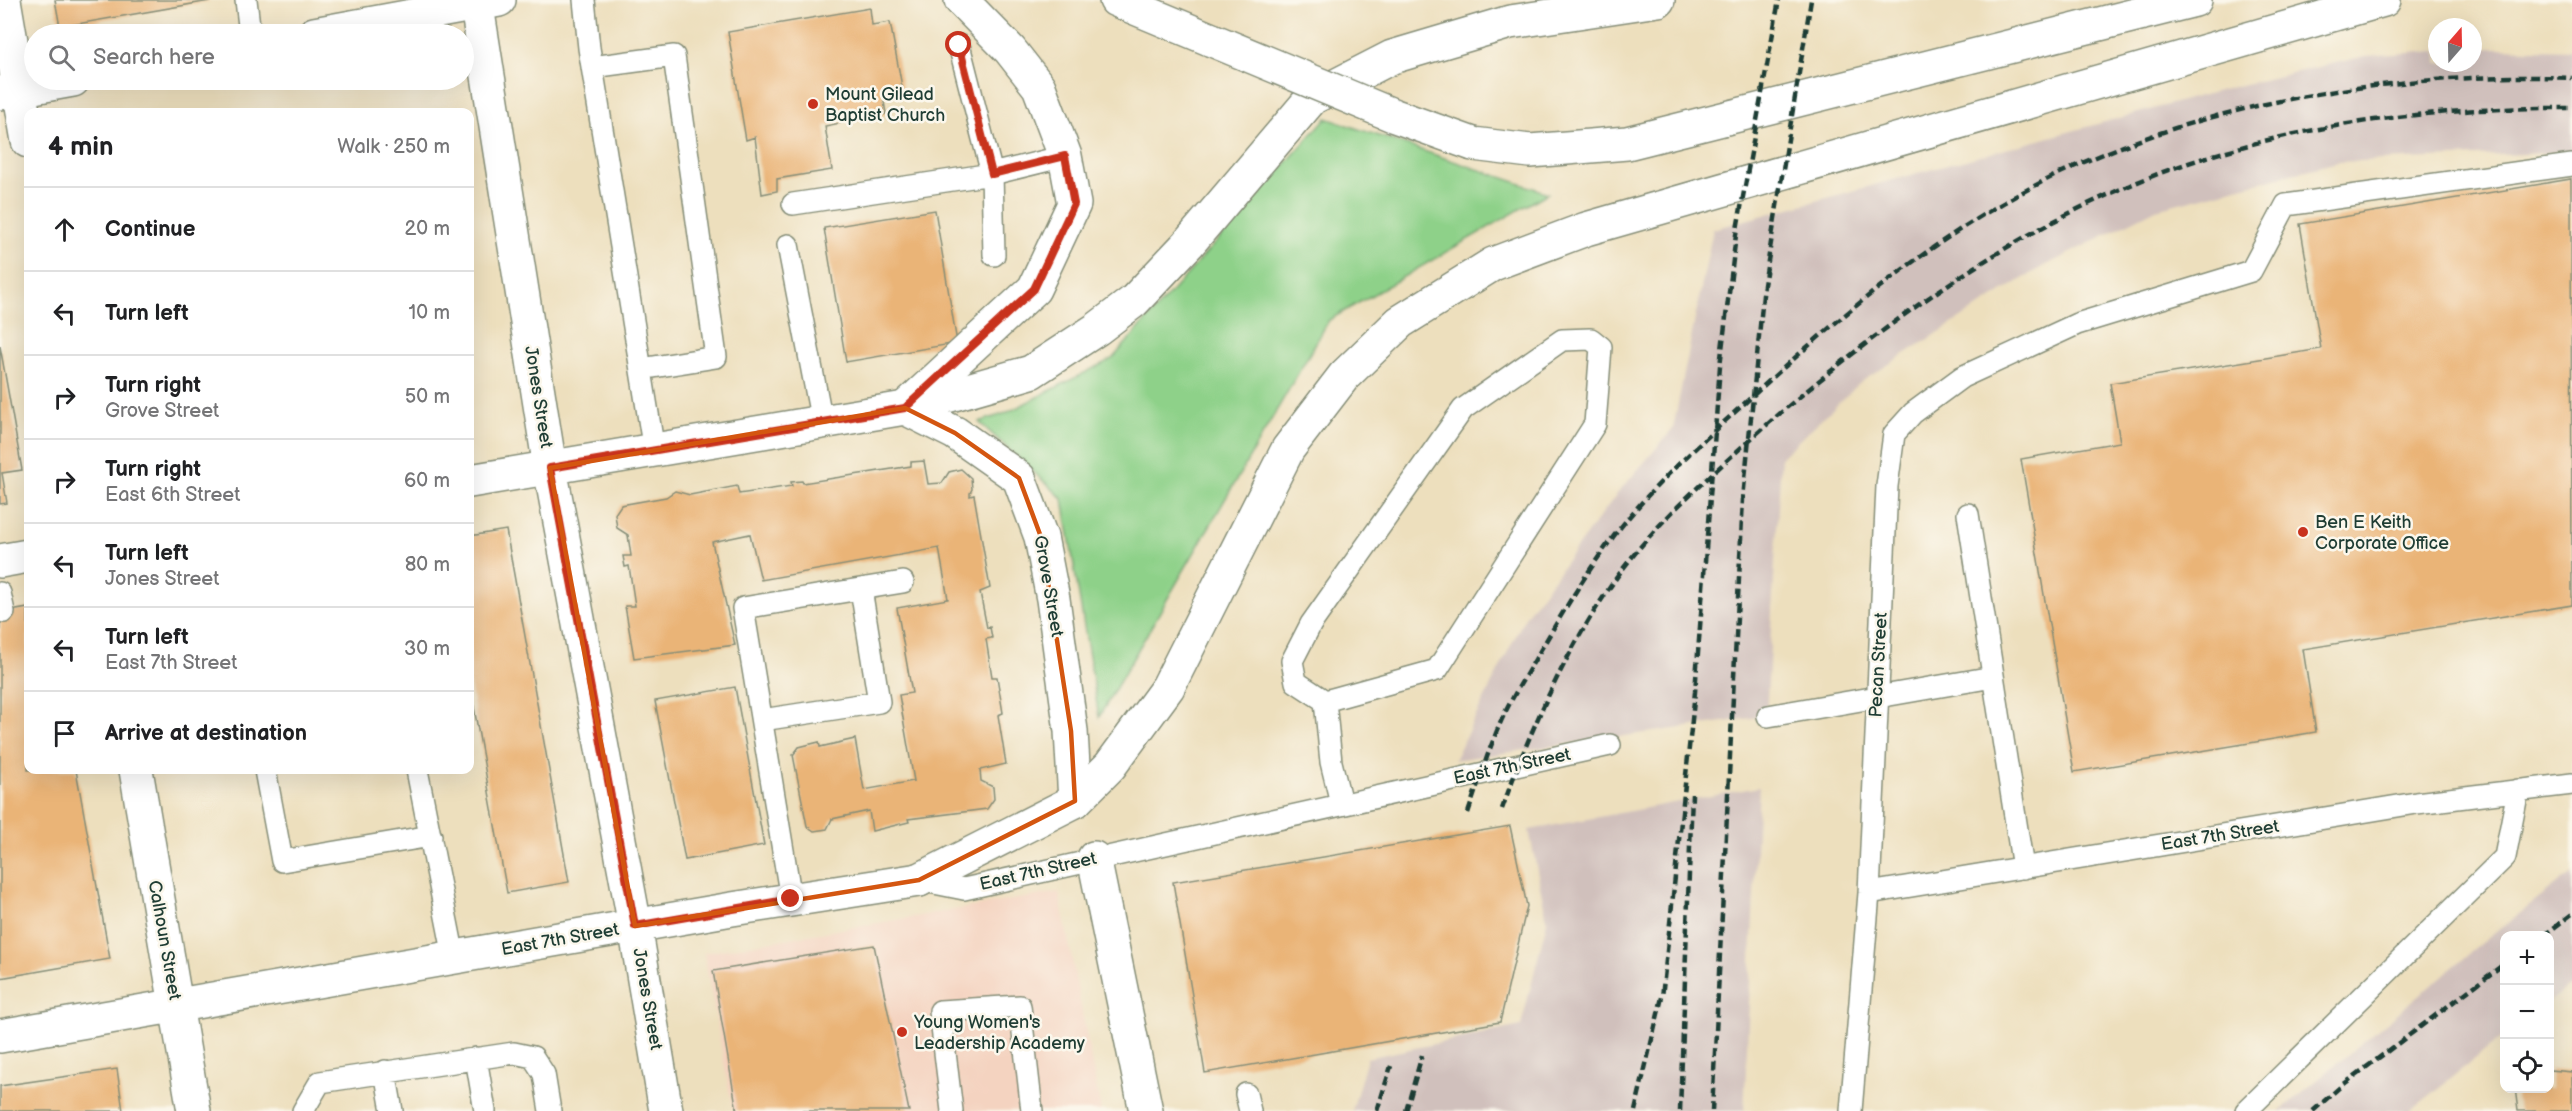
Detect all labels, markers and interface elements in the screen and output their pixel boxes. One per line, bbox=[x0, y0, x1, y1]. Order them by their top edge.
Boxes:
north arrow bbox=[2428, 18, 2482, 72]
search box bbox=[24, 24, 474, 90]
route start bbox=[945, 31, 971, 57]
icon: search bbox=[45, 41, 78, 74]
text: Search here bbox=[93, 44, 215, 71]
place label: Mount Gilead Baptist Church bbox=[825, 84, 945, 126]
marker: Mount Gilead Baptist Church bbox=[806, 97, 820, 111]
text: 4 min bbox=[48, 132, 113, 163]
text: Walk · 250 m bbox=[337, 135, 450, 159]
icon: ahead bbox=[48, 213, 81, 246]
text: Continue bbox=[105, 216, 195, 243]
text: 20 m bbox=[405, 217, 450, 241]
icon: left bbox=[48, 297, 81, 330]
text: Turn left bbox=[105, 300, 189, 327]
text: 10 m bbox=[409, 301, 450, 325]
street label: Jones Street bbox=[520, 345, 557, 450]
text: Turn right bbox=[105, 372, 201, 399]
icon: right bbox=[48, 381, 81, 414]
text: 50 m bbox=[405, 385, 450, 409]
text: Grove Street bbox=[105, 399, 219, 423]
text: Turn right bbox=[105, 456, 201, 483]
icon: right bbox=[48, 465, 81, 498]
text: 60 m bbox=[404, 469, 450, 493]
text: East 6th Street bbox=[105, 483, 240, 507]
place label: Ben E Keith Corporate Office bbox=[2315, 512, 2449, 554]
marker: Ben E Keith Corporate Office bbox=[2296, 525, 2310, 539]
street label: Grove Street bbox=[1029, 534, 1068, 639]
text: Turn left bbox=[105, 540, 189, 567]
icon: left bbox=[48, 549, 81, 582]
text: 80 m bbox=[405, 553, 450, 577]
text: Jones Street bbox=[105, 567, 219, 591]
street label: Pecan Street bbox=[1865, 612, 1892, 718]
text: Turn left bbox=[105, 624, 189, 651]
icon: left bbox=[48, 633, 81, 666]
text: 30 m bbox=[404, 637, 450, 661]
text: East 7th Street bbox=[105, 651, 237, 675]
icon: arrive bbox=[48, 717, 81, 750]
text: Arrive at destination bbox=[105, 720, 307, 747]
street label: East 7th Street bbox=[1452, 744, 1573, 789]
street label: East 7th Street bbox=[2160, 816, 2281, 855]
street label: East 7th Street bbox=[978, 848, 1099, 895]
street label: Calhoun Street bbox=[144, 879, 185, 1002]
route end bbox=[777, 885, 803, 911]
street label: East 7th Street bbox=[500, 919, 621, 960]
map controls bbox=[2500, 931, 2554, 1093]
button: + bbox=[2500, 931, 2554, 985]
street label: Jones Street bbox=[628, 947, 667, 1052]
button: − bbox=[2500, 985, 2554, 1039]
place label: Young Women's Leadership Academy bbox=[913, 1012, 1086, 1054]
marker: Young Women's Leadership Academy bbox=[895, 1025, 909, 1039]
button: locate bbox=[2500, 1039, 2554, 1093]

